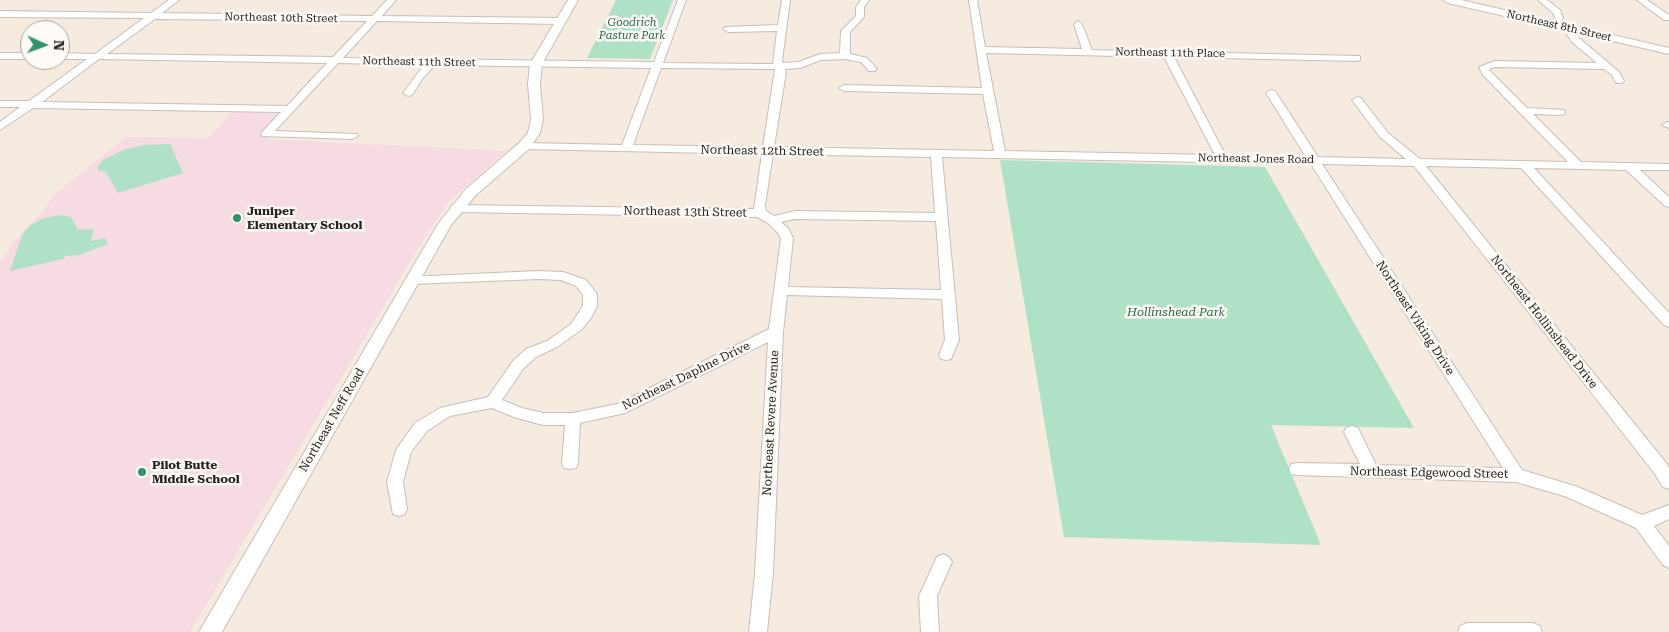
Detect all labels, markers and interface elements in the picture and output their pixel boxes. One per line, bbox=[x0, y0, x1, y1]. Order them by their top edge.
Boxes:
street label: Northeast 8th Street bbox=[1505, 8, 1613, 44]
street label: Northeast 10th Street bbox=[224, 10, 338, 26]
park label: Goodrich Pasture Park bbox=[599, 16, 665, 42]
north arrow bbox=[20, 20, 70, 70]
text: N bbox=[51, 40, 67, 51]
street label: Northeast 11th Place bbox=[1115, 45, 1225, 61]
street label: Northeast 11th Street bbox=[362, 54, 476, 70]
street label: Northeast 12th Street bbox=[700, 143, 824, 159]
street label: Northeast Jones Road bbox=[1198, 151, 1314, 167]
place label: Juniper Elementary School bbox=[247, 204, 362, 232]
street label: Northeast 13th Street bbox=[623, 204, 747, 220]
marker: Juniper Elementary School bbox=[231, 212, 243, 224]
street label: Northeast Hollinshead Drive bbox=[1488, 253, 1600, 391]
street label: Northeast Viking Drive bbox=[1373, 258, 1457, 378]
park label: Hollinshead Park bbox=[1127, 305, 1225, 319]
street label: Northeast Daphne Drive bbox=[620, 339, 752, 413]
street label: Northeast Revere Avenue bbox=[760, 350, 782, 496]
street label: Northeast Neff Road bbox=[296, 365, 368, 475]
place label: Pilot Butte Middle School bbox=[152, 458, 240, 486]
street label: Northeast Edgewood Street bbox=[1350, 464, 1508, 482]
marker: Pilot Butte Middle School bbox=[136, 466, 148, 478]

